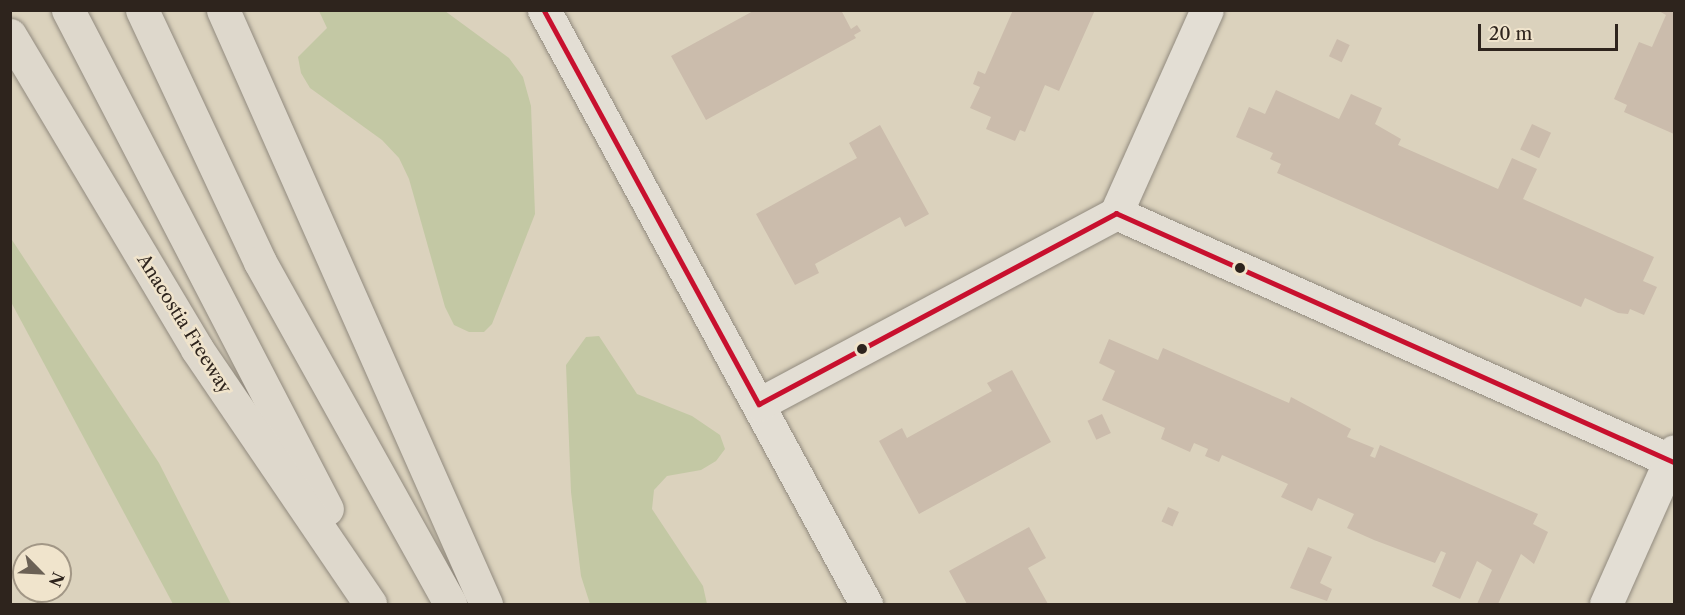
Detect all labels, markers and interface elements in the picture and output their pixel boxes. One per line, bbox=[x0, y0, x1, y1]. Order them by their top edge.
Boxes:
scale bar bbox=[1481, 12, 1620, 50]
text: 20 m bbox=[1489, 23, 1532, 45]
street label: Anacostia Freeway bbox=[132, 250, 236, 398]
unlabelled marker bbox=[1234, 262, 1246, 274]
unlabelled marker bbox=[856, 343, 868, 355]
north arrow bbox=[12, 543, 72, 603]
text: N bbox=[45, 569, 69, 590]

